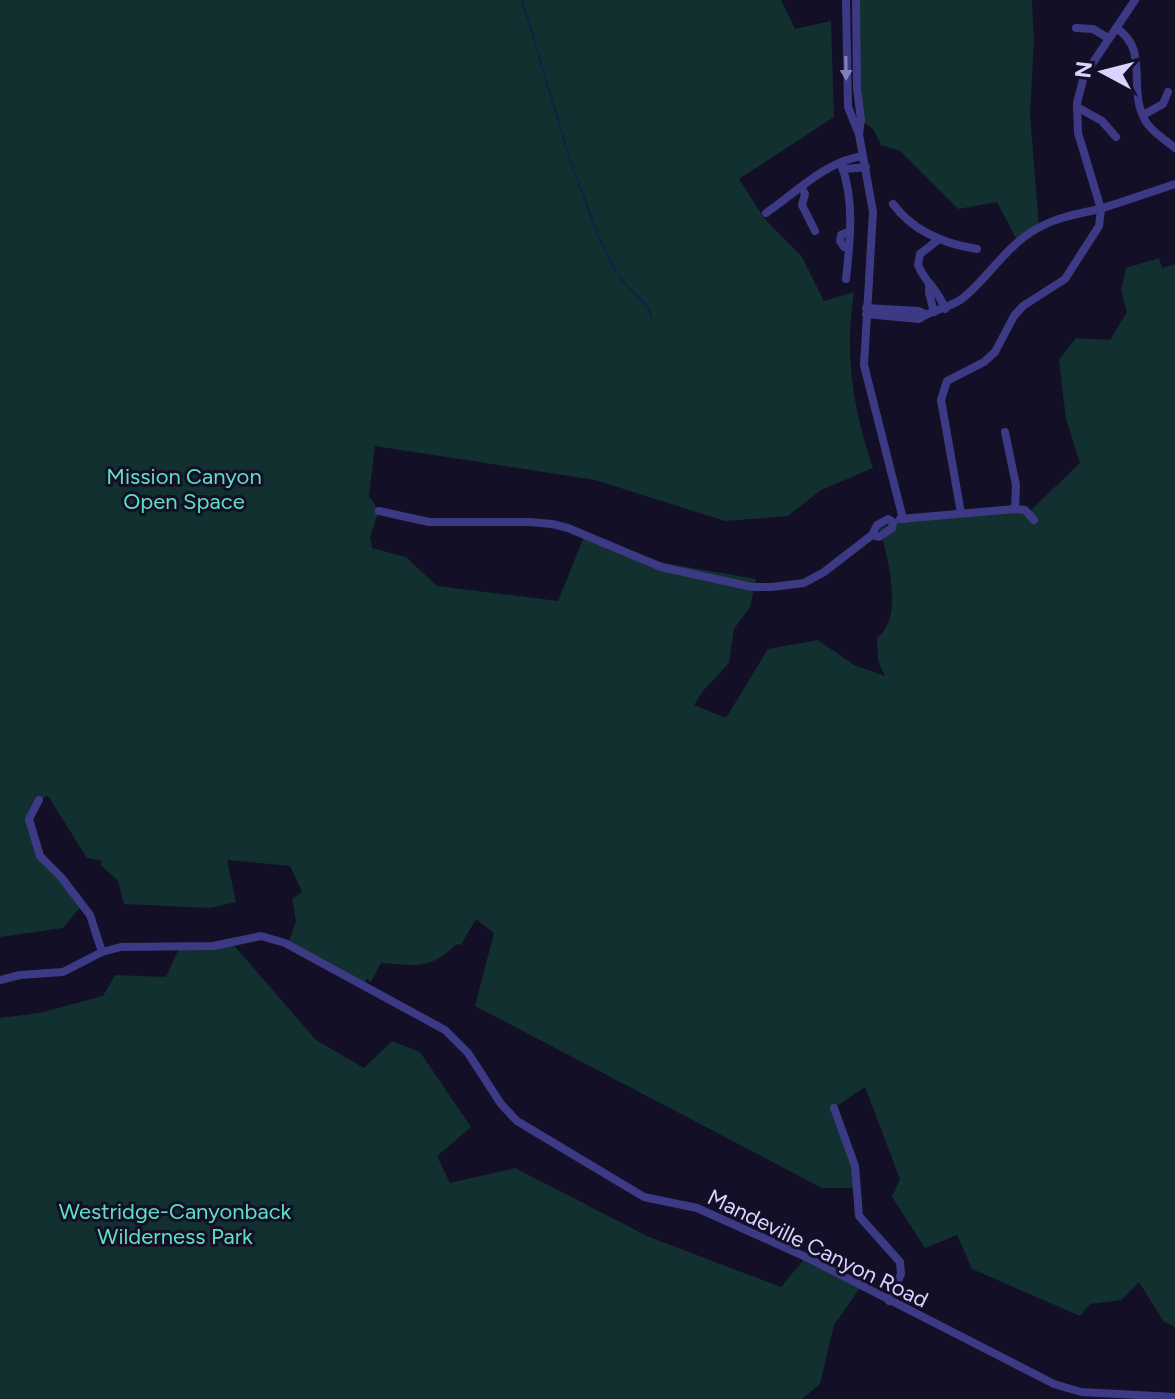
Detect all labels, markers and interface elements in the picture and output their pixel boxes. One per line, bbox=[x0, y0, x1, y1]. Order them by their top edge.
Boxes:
north arrow bbox=[1063, 32, 1143, 112]
one-way arrow bbox=[840, 56, 853, 81]
text: N bbox=[1069, 60, 1098, 80]
park label: Mission Canyon Open Space bbox=[106, 463, 262, 515]
street label: Mandeville Canyon Road bbox=[703, 1183, 932, 1314]
park label: Westridge-Canyonback Wilderness Park bbox=[59, 1198, 292, 1250]

